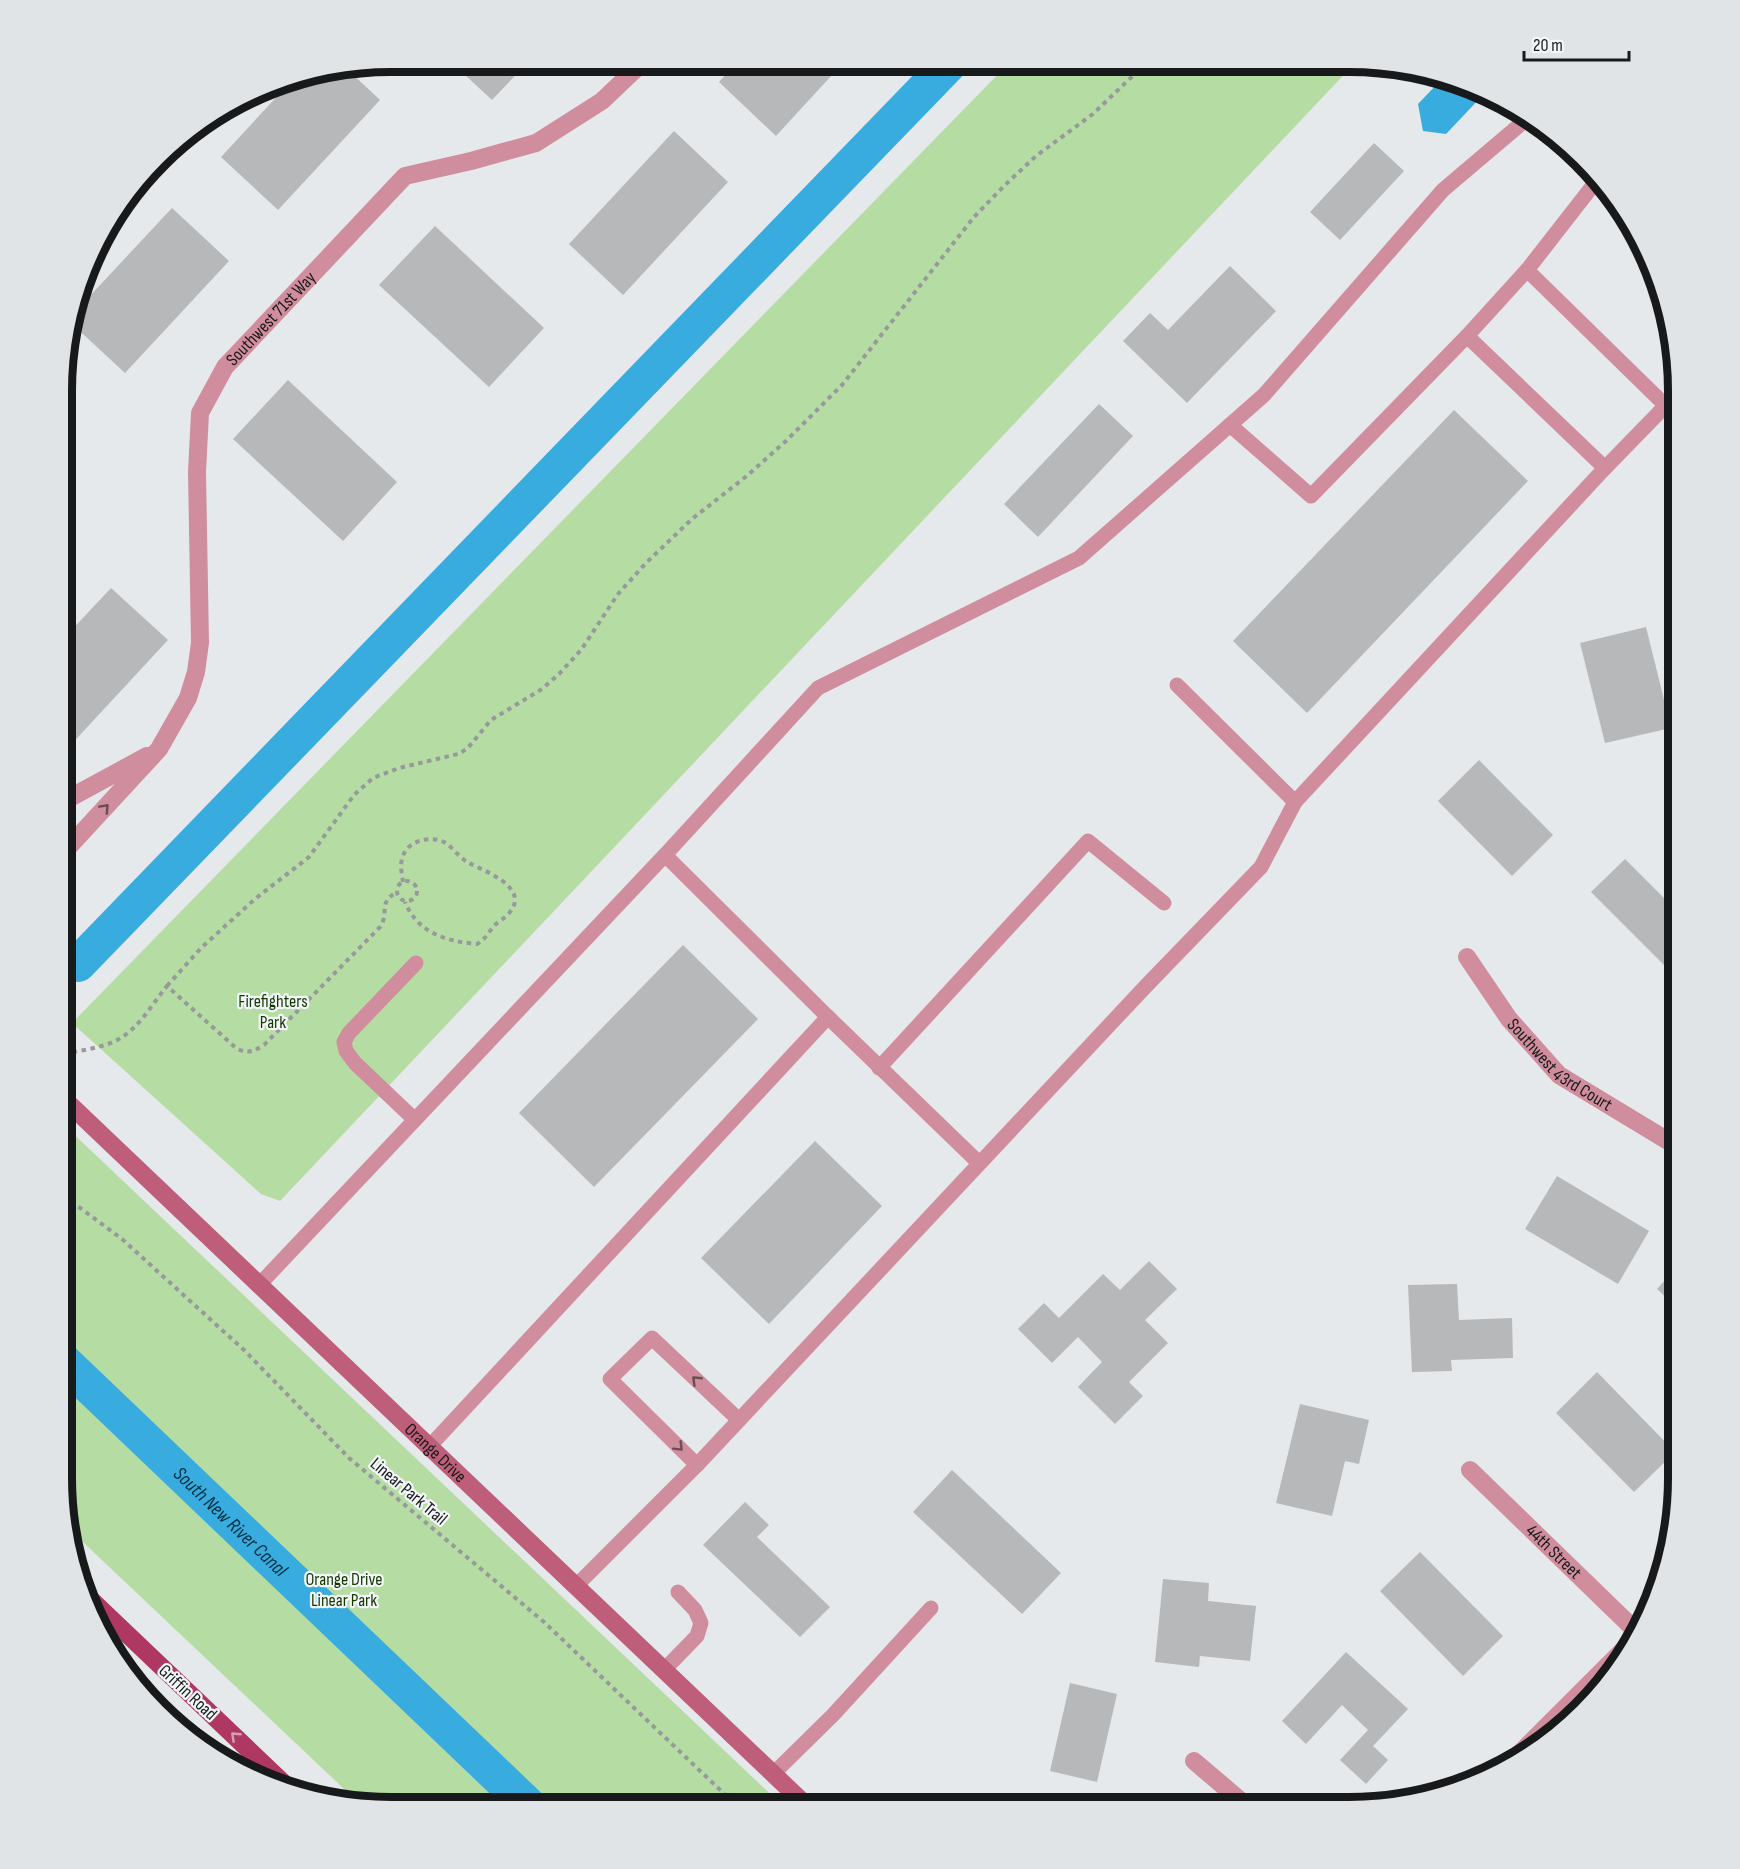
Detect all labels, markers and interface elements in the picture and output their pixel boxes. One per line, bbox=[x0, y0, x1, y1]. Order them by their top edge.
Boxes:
scale bar bbox=[1524, 24, 1629, 62]
text: 20 m bbox=[1533, 35, 1563, 56]
street label: Southwest 71st Way bbox=[222, 267, 320, 370]
one-way arrow bbox=[98, 804, 109, 815]
park label: Firefighters Park bbox=[238, 991, 308, 1033]
street label: Southwest 43rd Court bbox=[1503, 1014, 1616, 1116]
one-way arrow bbox=[693, 1376, 704, 1387]
street label: Orange Drive bbox=[400, 1419, 470, 1487]
one-way arrow bbox=[672, 1440, 682, 1451]
street label: Linear Park Trail bbox=[366, 1453, 451, 1530]
water label: South New River Canal bbox=[168, 1462, 293, 1583]
street label: 44th Street bbox=[1521, 1520, 1586, 1584]
park label: Orange Drive Linear Park bbox=[305, 1569, 383, 1611]
street label: Griffin Road bbox=[154, 1660, 221, 1725]
one-way arrow bbox=[231, 1732, 241, 1743]

